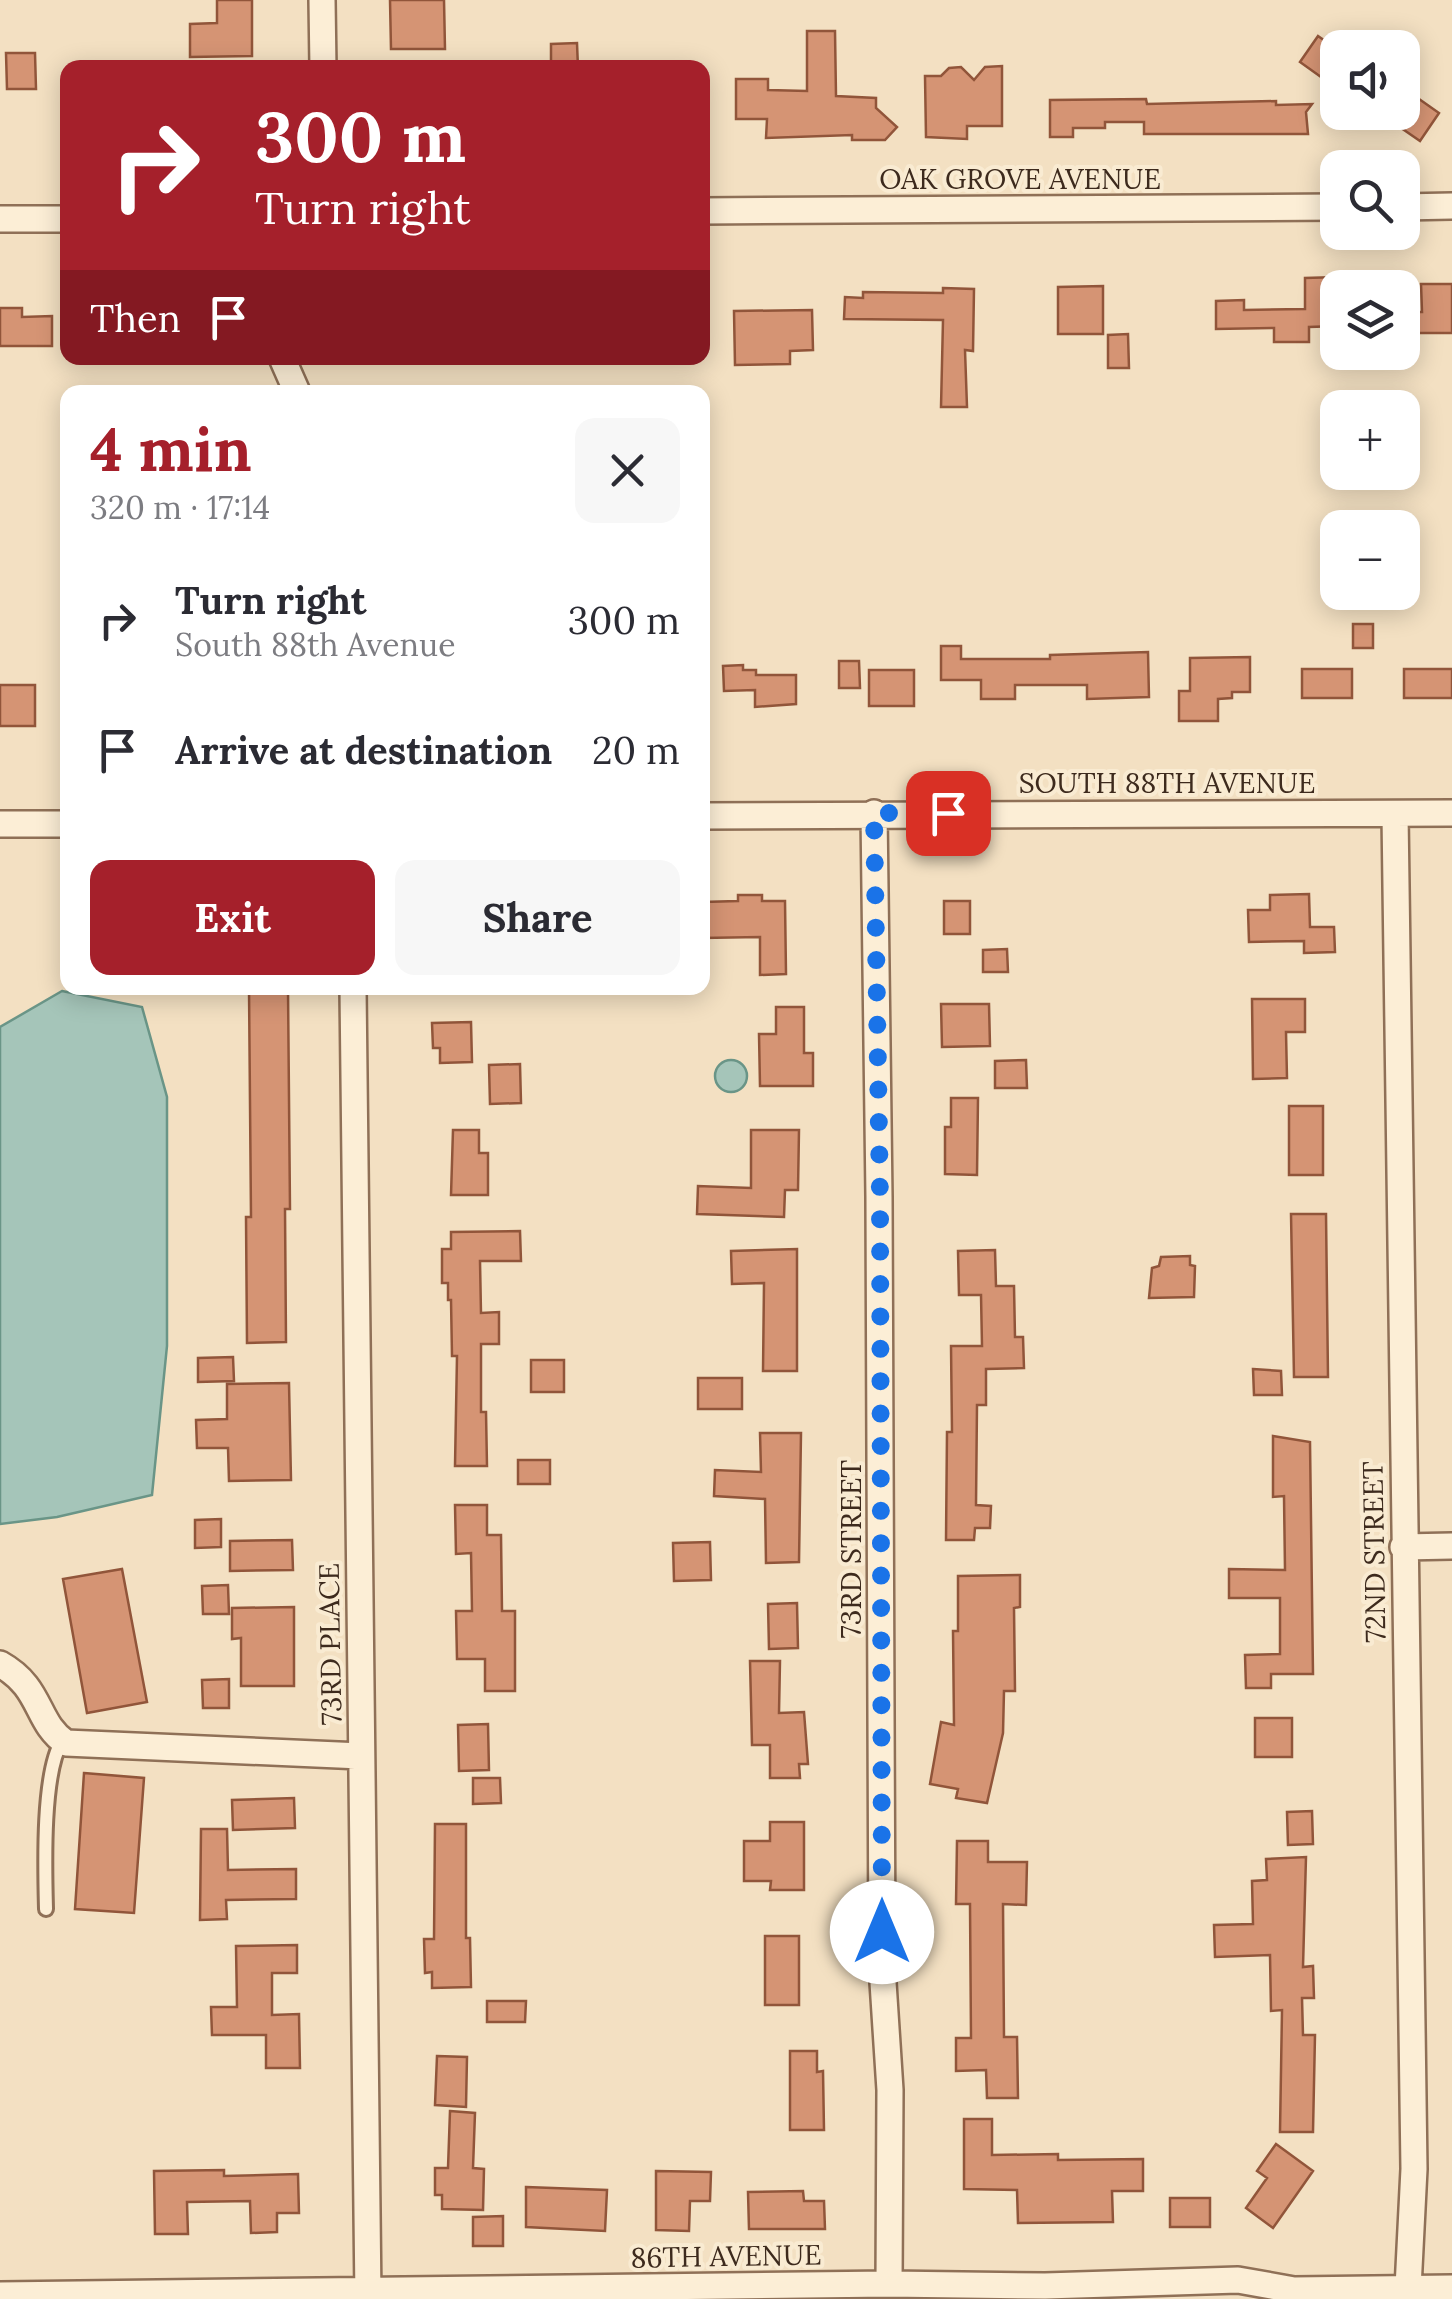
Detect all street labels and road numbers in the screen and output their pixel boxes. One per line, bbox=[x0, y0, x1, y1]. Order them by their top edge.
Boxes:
street label: OAK GROVE AVENUE bbox=[879, 161, 1161, 197]
street label: SOUTH 88TH AVENUE bbox=[1019, 765, 1315, 801]
street label: 73RD STREET bbox=[833, 1460, 869, 1638]
street label: 72ND STREET bbox=[1354, 1461, 1394, 1643]
street label: 73RD PLACE bbox=[311, 1563, 349, 1725]
street label: 86TH AVENUE bbox=[630, 2236, 822, 2276]

